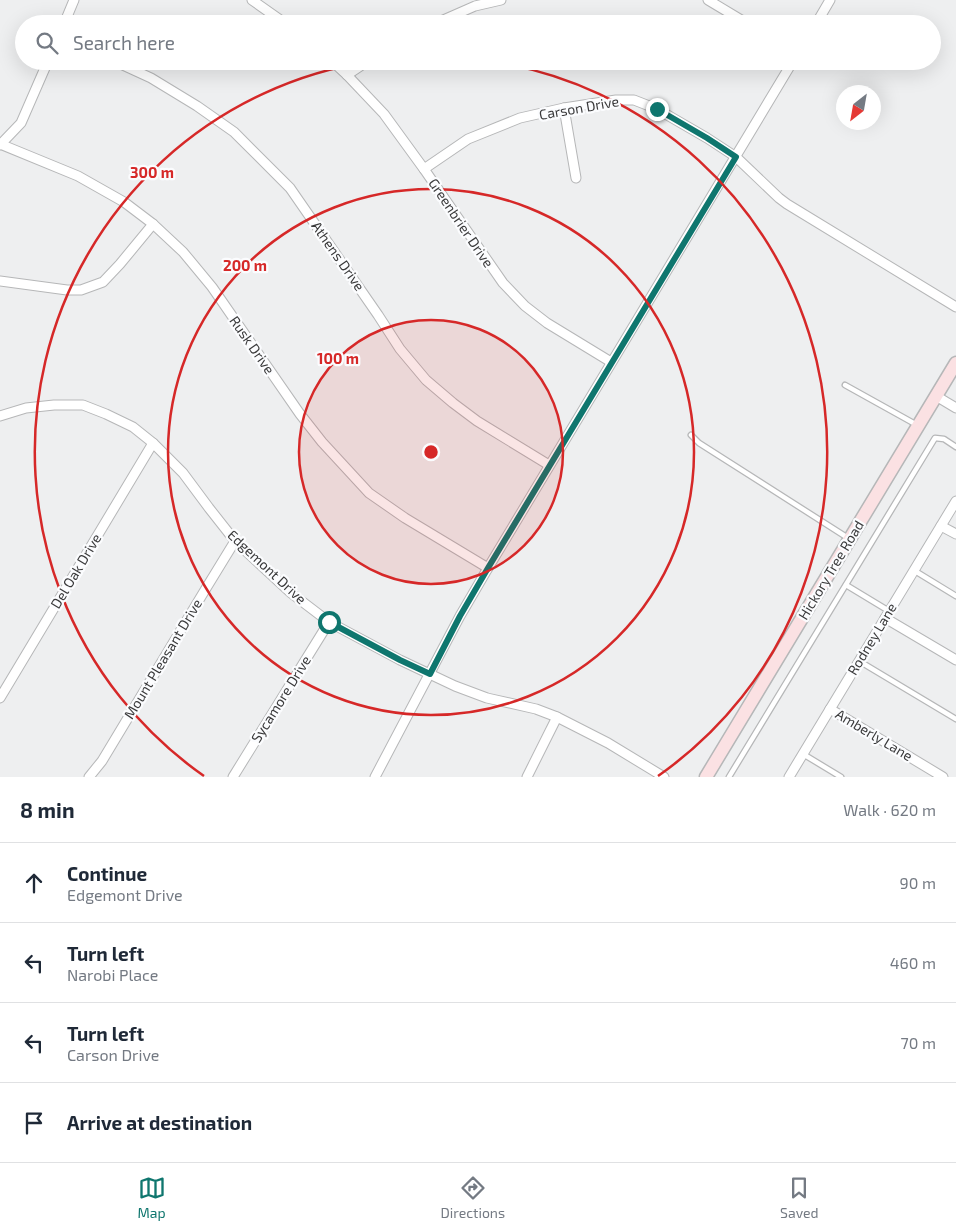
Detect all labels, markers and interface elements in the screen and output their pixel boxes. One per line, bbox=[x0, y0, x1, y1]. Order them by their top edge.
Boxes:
search box bbox=[15, 15, 941, 70]
icon: search bbox=[33, 29, 61, 57]
text: Search here bbox=[73, 31, 175, 54]
north arrow bbox=[836, 85, 881, 130]
street label: Carson Drive bbox=[538, 92, 620, 123]
route end bbox=[646, 98, 669, 121]
text: 300 m bbox=[130, 163, 174, 181]
street label: Greenbrier Drive bbox=[425, 175, 497, 270]
street label: Athens Drive bbox=[308, 218, 369, 294]
text: 200 m bbox=[223, 256, 267, 274]
street label: Rusk Drive bbox=[226, 312, 279, 377]
text: 100 m bbox=[317, 349, 359, 367]
centre of rings bbox=[422, 443, 440, 461]
street label: Hickory Tree Road bbox=[794, 517, 867, 622]
street label: Edgemont Drive bbox=[225, 526, 310, 607]
street label: Del Oak Drive bbox=[47, 530, 105, 611]
street label: Mount Pleasant Drive bbox=[120, 596, 205, 722]
street label: Rodney Lane bbox=[843, 600, 900, 678]
route start bbox=[318, 611, 341, 634]
street label: Sycamore Drive bbox=[247, 652, 314, 745]
street label: Amberly Lane bbox=[833, 705, 916, 764]
text: 8 min bbox=[20, 797, 75, 822]
text: Walk · 620 m bbox=[843, 800, 936, 819]
text: Continue bbox=[67, 862, 147, 885]
icon: ahead bbox=[20, 869, 48, 897]
text: 90 m bbox=[900, 873, 936, 892]
text: Edgemont Drive bbox=[67, 885, 183, 904]
text: Turn left bbox=[67, 942, 144, 965]
icon: left bbox=[20, 949, 48, 977]
text: 460 m bbox=[890, 953, 936, 972]
text: Narobi Place bbox=[67, 965, 158, 984]
text: Turn left bbox=[67, 1022, 144, 1045]
icon: left bbox=[20, 1029, 48, 1057]
text: 70 m bbox=[901, 1033, 936, 1052]
text: Carson Drive bbox=[67, 1045, 159, 1064]
icon: arrive bbox=[20, 1109, 48, 1137]
text: Arrive at destination bbox=[67, 1111, 252, 1134]
tab: Map bbox=[137, 1174, 166, 1221]
tab: Directions bbox=[441, 1174, 505, 1221]
tab: Saved bbox=[780, 1174, 819, 1221]

